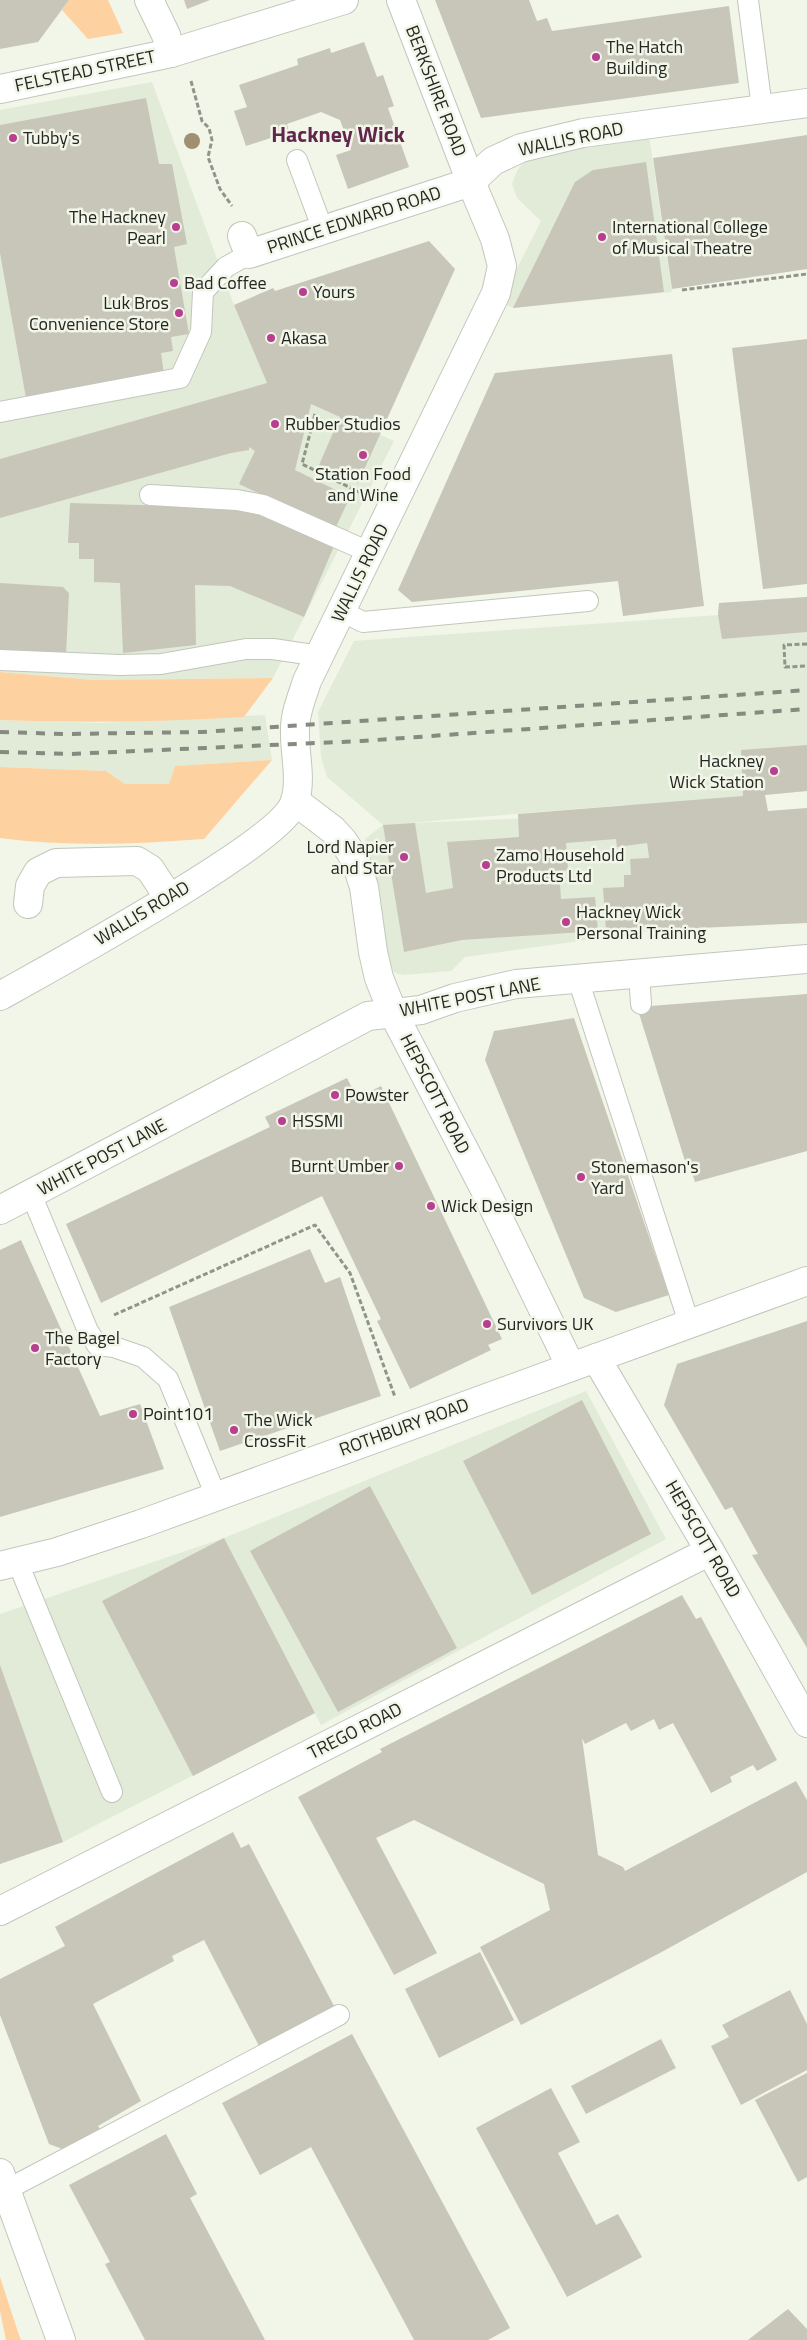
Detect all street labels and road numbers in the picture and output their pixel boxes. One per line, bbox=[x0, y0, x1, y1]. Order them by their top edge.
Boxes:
street label: BERKSHIRE ROAD bbox=[399, 21, 474, 160]
street label: FELSTEAD STREET bbox=[12, 42, 158, 99]
street label: WALLIS ROAD bbox=[516, 114, 626, 163]
street label: PRINCE EDWARD ROAD bbox=[263, 179, 444, 260]
street label: WALLIS ROAD bbox=[324, 519, 395, 627]
street label: WALLIS ROAD bbox=[89, 874, 194, 952]
street label: WHITE POST LANE bbox=[397, 970, 543, 1023]
street label: HEPSCOTT ROAD bbox=[394, 1029, 477, 1159]
street label: WHITE POST LANE bbox=[32, 1111, 171, 1202]
street label: ROTHBURY ROAD bbox=[335, 1391, 473, 1463]
street label: HEPSCOTT ROAD bbox=[659, 1475, 748, 1603]
street label: TREGO ROAD bbox=[303, 1695, 407, 1766]

